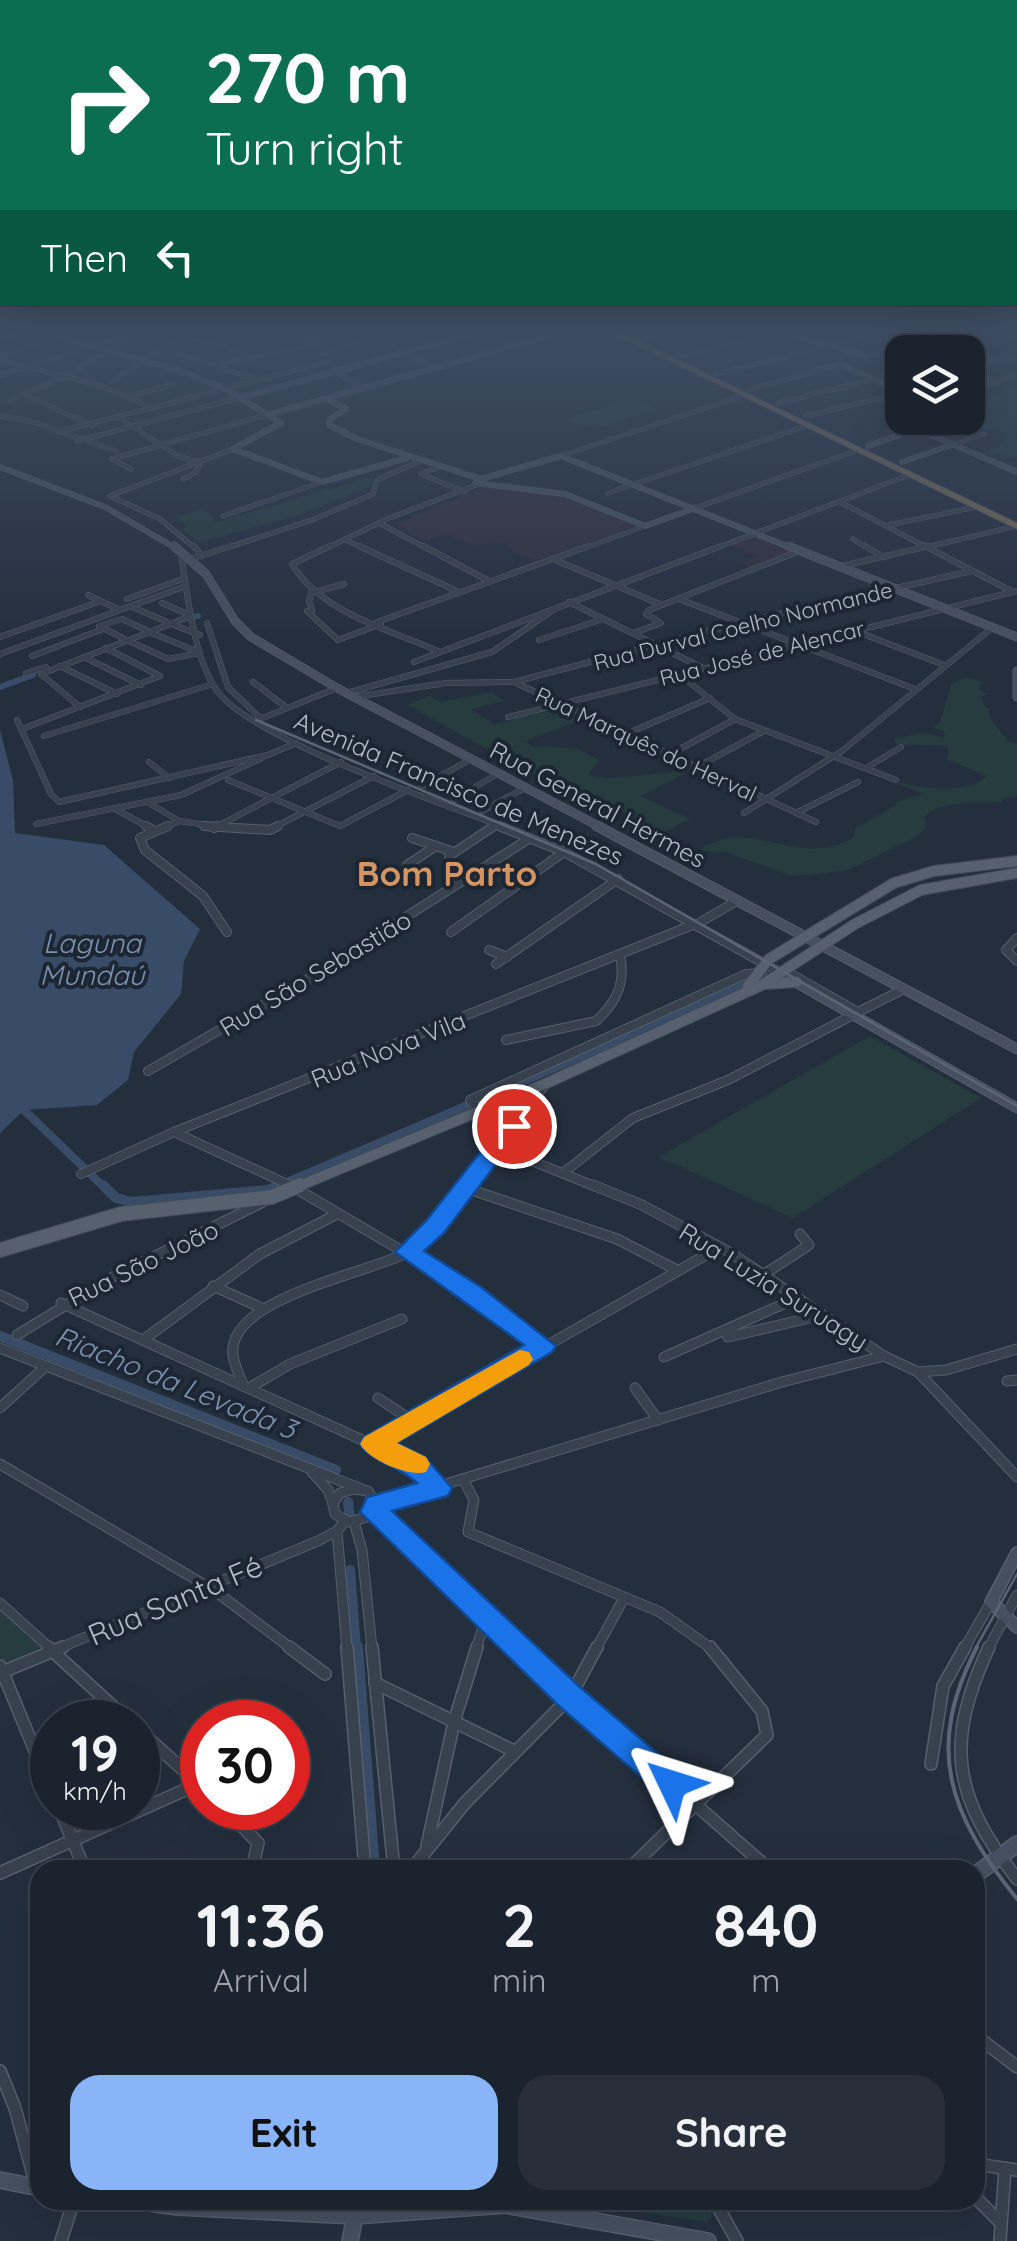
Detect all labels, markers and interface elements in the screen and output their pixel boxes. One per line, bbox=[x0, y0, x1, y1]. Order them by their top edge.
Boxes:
text: 270 m bbox=[205, 33, 410, 121]
icon: right bbox=[40, 40, 170, 170]
text: Turn right bbox=[205, 120, 404, 176]
icon: left bbox=[148, 230, 203, 285]
text: Then bbox=[40, 234, 128, 282]
map controls bbox=[885, 335, 985, 435]
button: layers bbox=[885, 335, 985, 435]
street label: Rua Durval Coelho Normande bbox=[591, 575, 895, 677]
street label: Rua José de Alencar bbox=[657, 614, 868, 692]
street label: Rua Marquês do Herval bbox=[531, 680, 761, 808]
street label: Avenida Francisco de Menezes bbox=[290, 704, 628, 872]
street label: Rua General Hermes bbox=[485, 734, 711, 874]
district label: Bom Parto bbox=[357, 851, 537, 895]
street label: Rua São Sebastião bbox=[214, 904, 416, 1042]
water label: Laguna Mundaú bbox=[40, 925, 146, 992]
street label: Rua Nova Vila bbox=[306, 1004, 470, 1094]
pin bbox=[472, 1084, 557, 1169]
icon: arrive bbox=[487, 1099, 542, 1154]
street label: Rua São João bbox=[63, 1213, 223, 1313]
street label: Rua Luzia Suruagy bbox=[674, 1215, 874, 1357]
water label: Riacho da Levada 3 bbox=[50, 1318, 305, 1448]
street label: Rua Santa Fé bbox=[82, 1546, 268, 1654]
speed limit sign: 30 bbox=[180, 1700, 310, 1830]
text: 19 bbox=[71, 1721, 119, 1784]
position arrow bbox=[620, 1732, 724, 1836]
text: km/h bbox=[63, 1775, 127, 1806]
text: 11:36 bbox=[197, 1887, 325, 1962]
text: 2 bbox=[502, 1887, 536, 1962]
text: 840 bbox=[713, 1887, 818, 1962]
text: Arrival bbox=[213, 1960, 309, 2000]
text: min bbox=[492, 1960, 547, 2000]
text: m bbox=[751, 1960, 780, 2000]
button: Exit bbox=[70, 2075, 498, 2190]
button: Share bbox=[518, 2075, 945, 2190]

